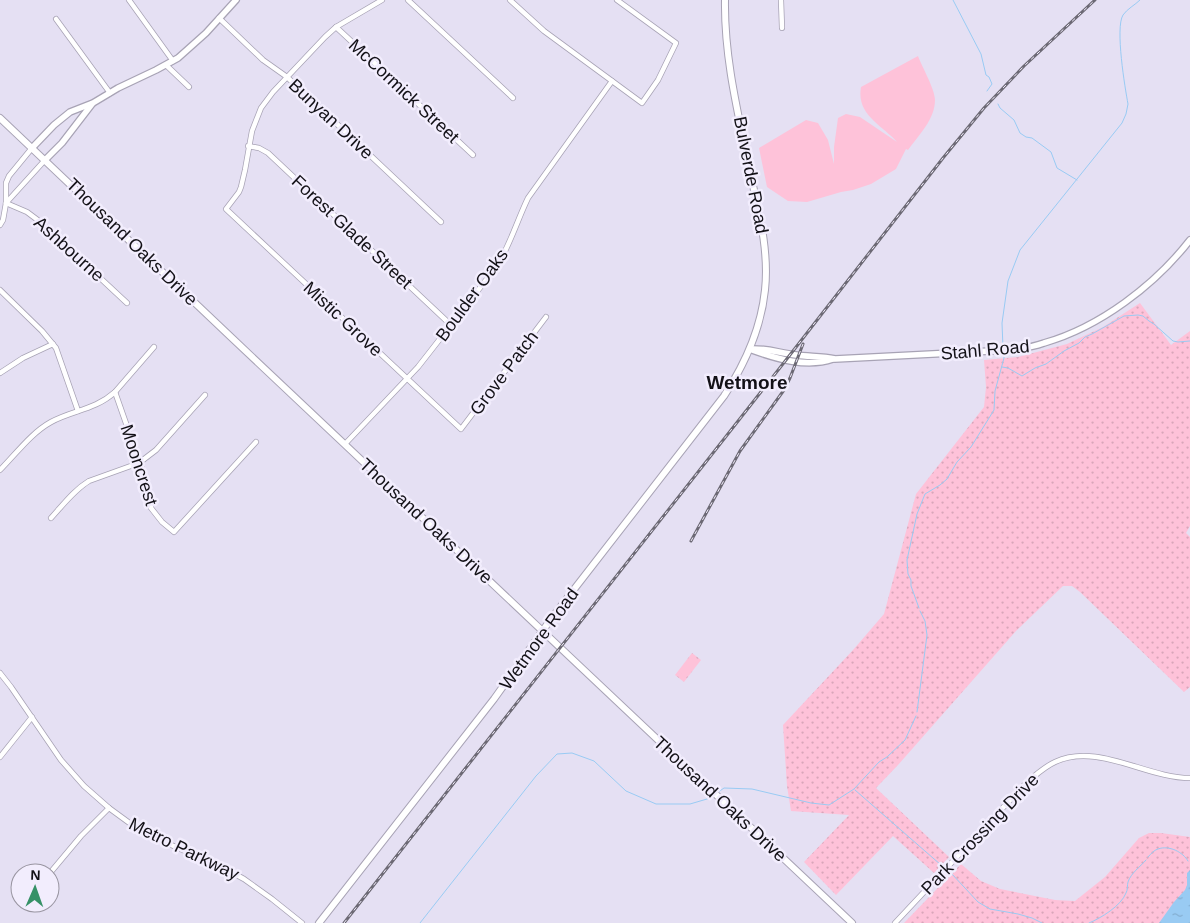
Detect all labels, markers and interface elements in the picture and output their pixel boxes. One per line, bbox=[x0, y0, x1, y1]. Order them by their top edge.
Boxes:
street label: McCormick Street bbox=[345, 35, 463, 147]
street label: Bunyan Drive bbox=[285, 75, 377, 163]
street label: Bulverde Road bbox=[730, 115, 772, 235]
street label: Forest Glade Street bbox=[288, 171, 416, 293]
street label: Thousand Oaks Drive bbox=[62, 174, 202, 310]
street label: Ashbourne bbox=[30, 212, 108, 286]
street label: Boulder Oaks bbox=[432, 245, 512, 345]
street label: Mistic Grove bbox=[300, 278, 386, 360]
street label: Grove Patch bbox=[466, 327, 542, 419]
street label: Stahl Road bbox=[940, 336, 1030, 364]
district label: Wetmore bbox=[707, 372, 787, 393]
street label: Mooncrest bbox=[117, 422, 161, 508]
street label: Thousand Oaks Drive bbox=[356, 454, 496, 588]
street label: Wetmore Road bbox=[495, 584, 583, 694]
street label: Thousand Oaks Drive bbox=[650, 732, 790, 866]
street label: Park Crossing Drive bbox=[917, 769, 1043, 899]
street label: Metro Parkway bbox=[126, 814, 242, 884]
north arrow bbox=[10, 863, 60, 913]
text: N bbox=[30, 867, 41, 883]

